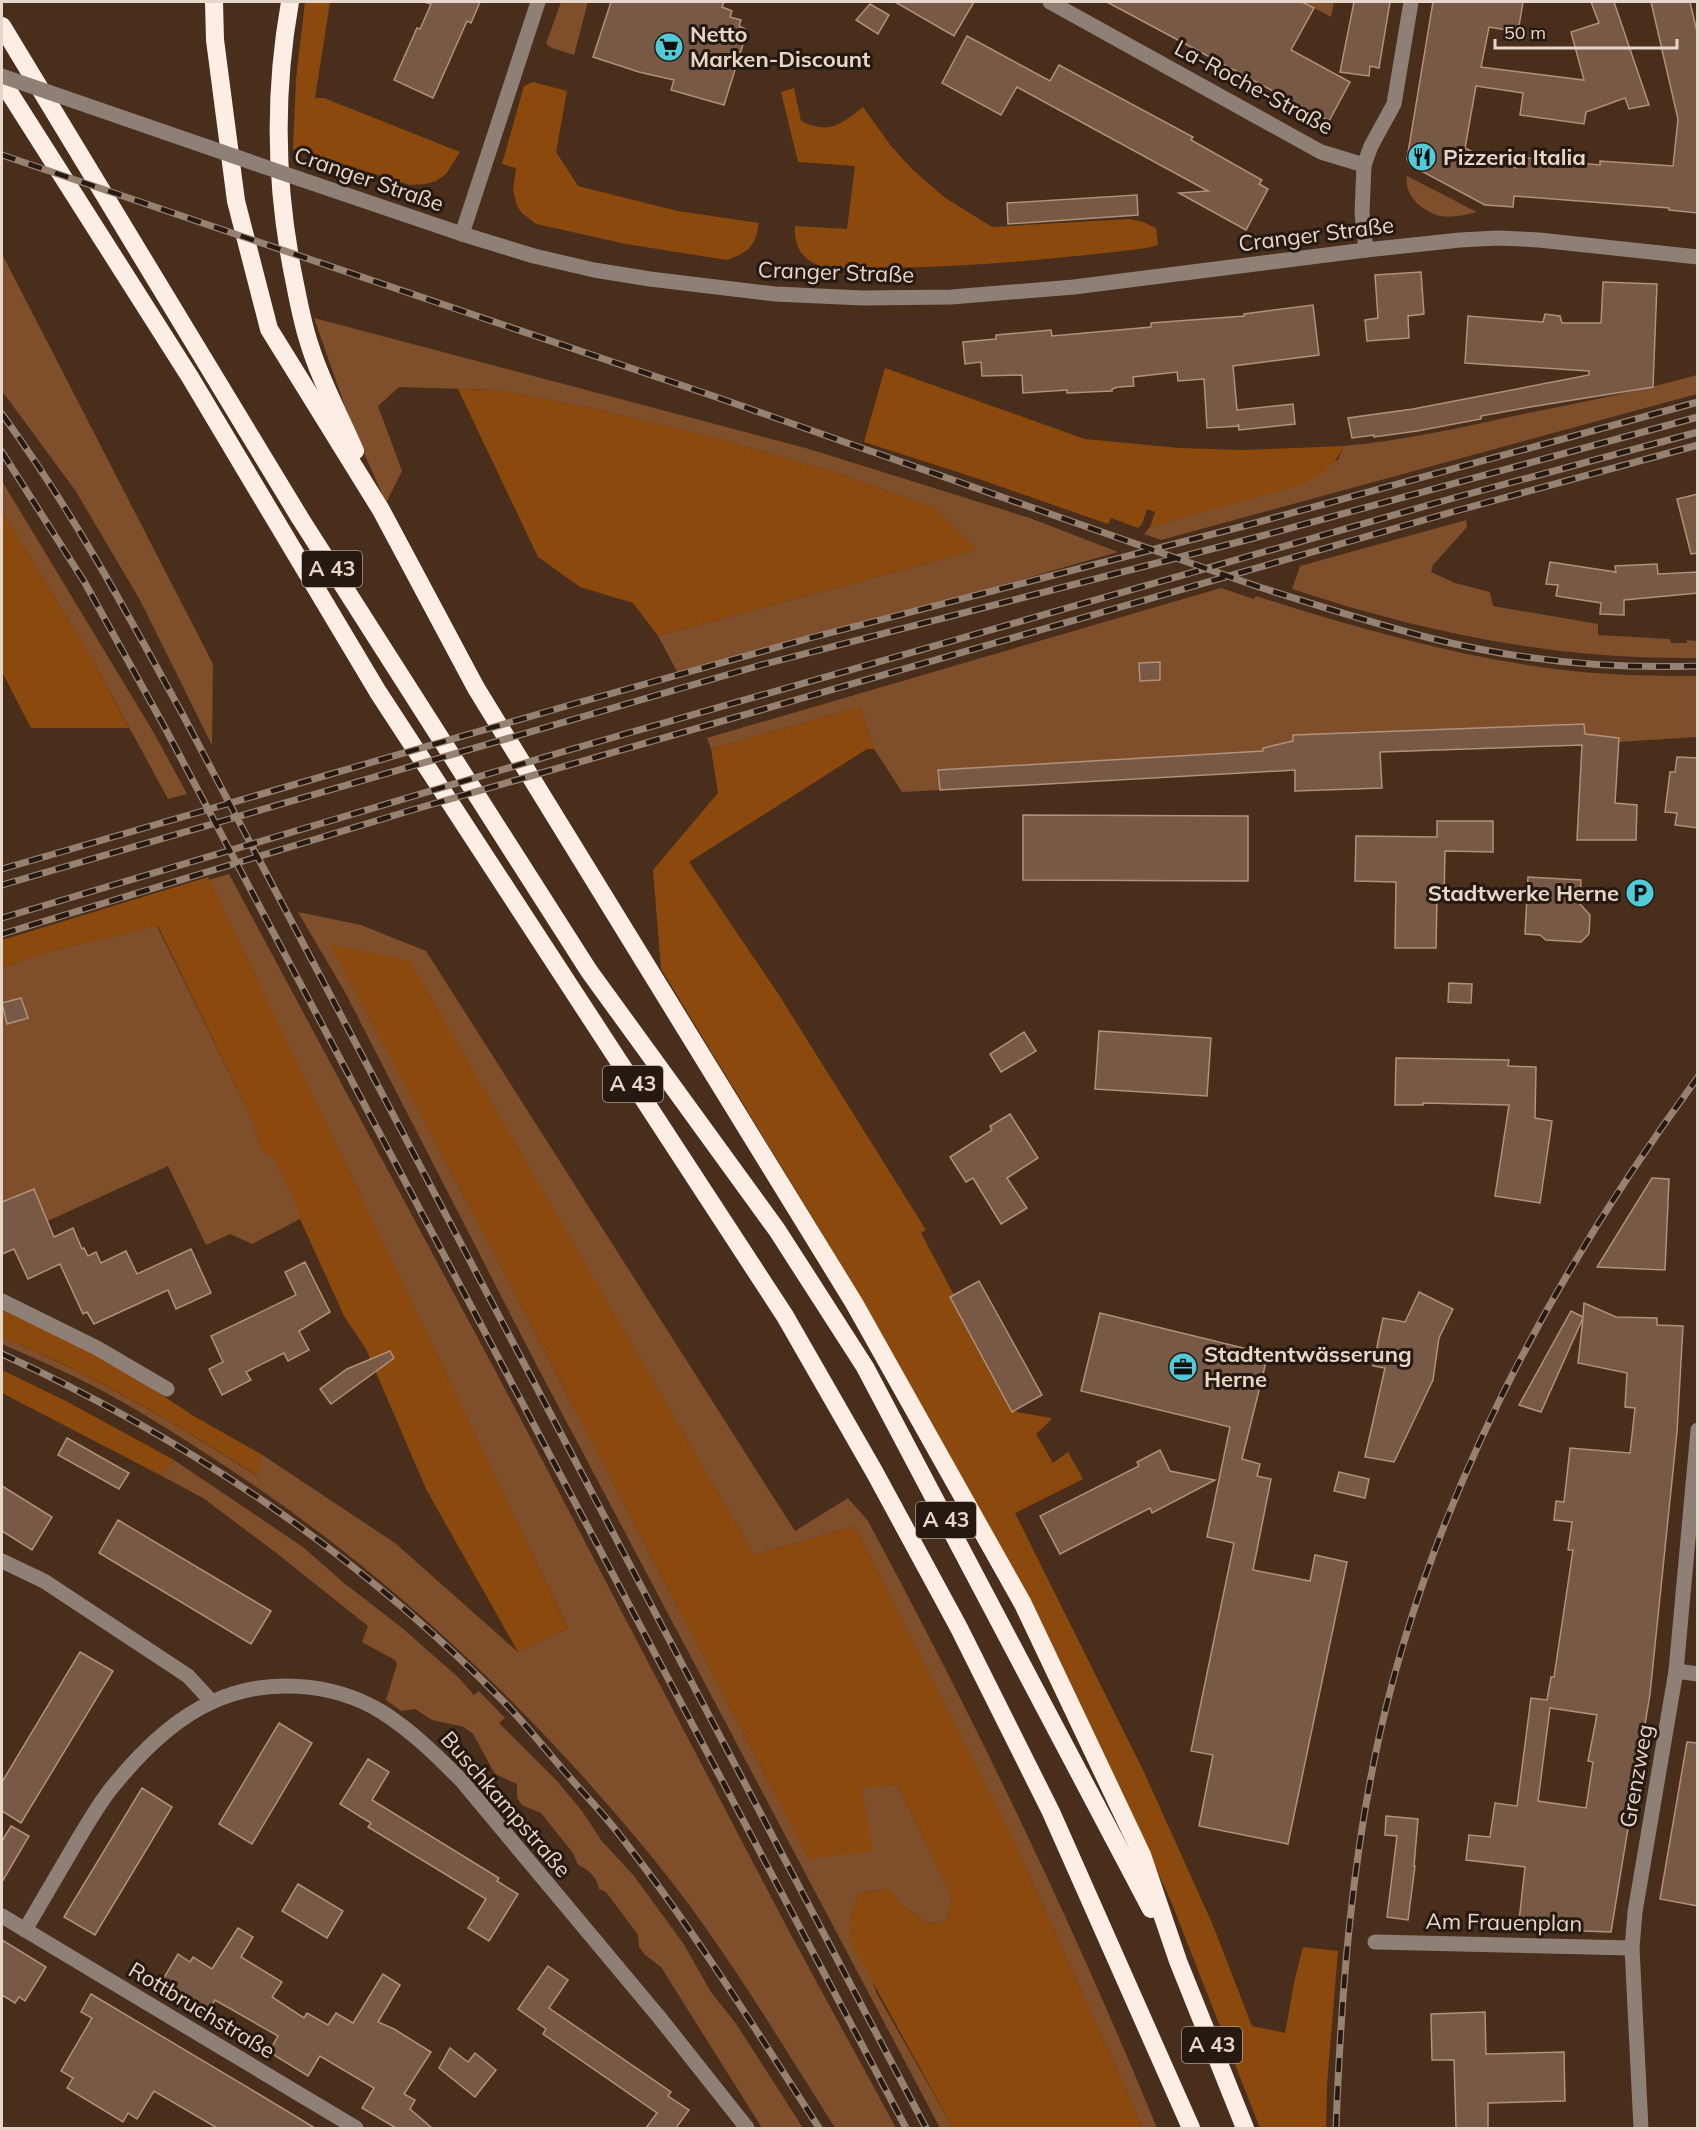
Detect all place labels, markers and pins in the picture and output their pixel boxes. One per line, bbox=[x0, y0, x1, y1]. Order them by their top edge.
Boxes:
place label: Netto Marken-Discount bbox=[690, 20, 870, 73]
supermarket icon: Netto Marken-Discount bbox=[653, 31, 685, 63]
restaurant icon: Pizzeria Italia bbox=[1406, 141, 1438, 173]
place label: Pizzeria Italia bbox=[1443, 143, 1586, 171]
parking icon: Stadtwerke Herne bbox=[1624, 877, 1656, 909]
place label: Stadtwerke Herne bbox=[1428, 879, 1619, 907]
place label: Stadtentwässerung Herne bbox=[1204, 1340, 1412, 1393]
office icon: Stadtentwässerung Herne bbox=[1167, 1351, 1199, 1383]

